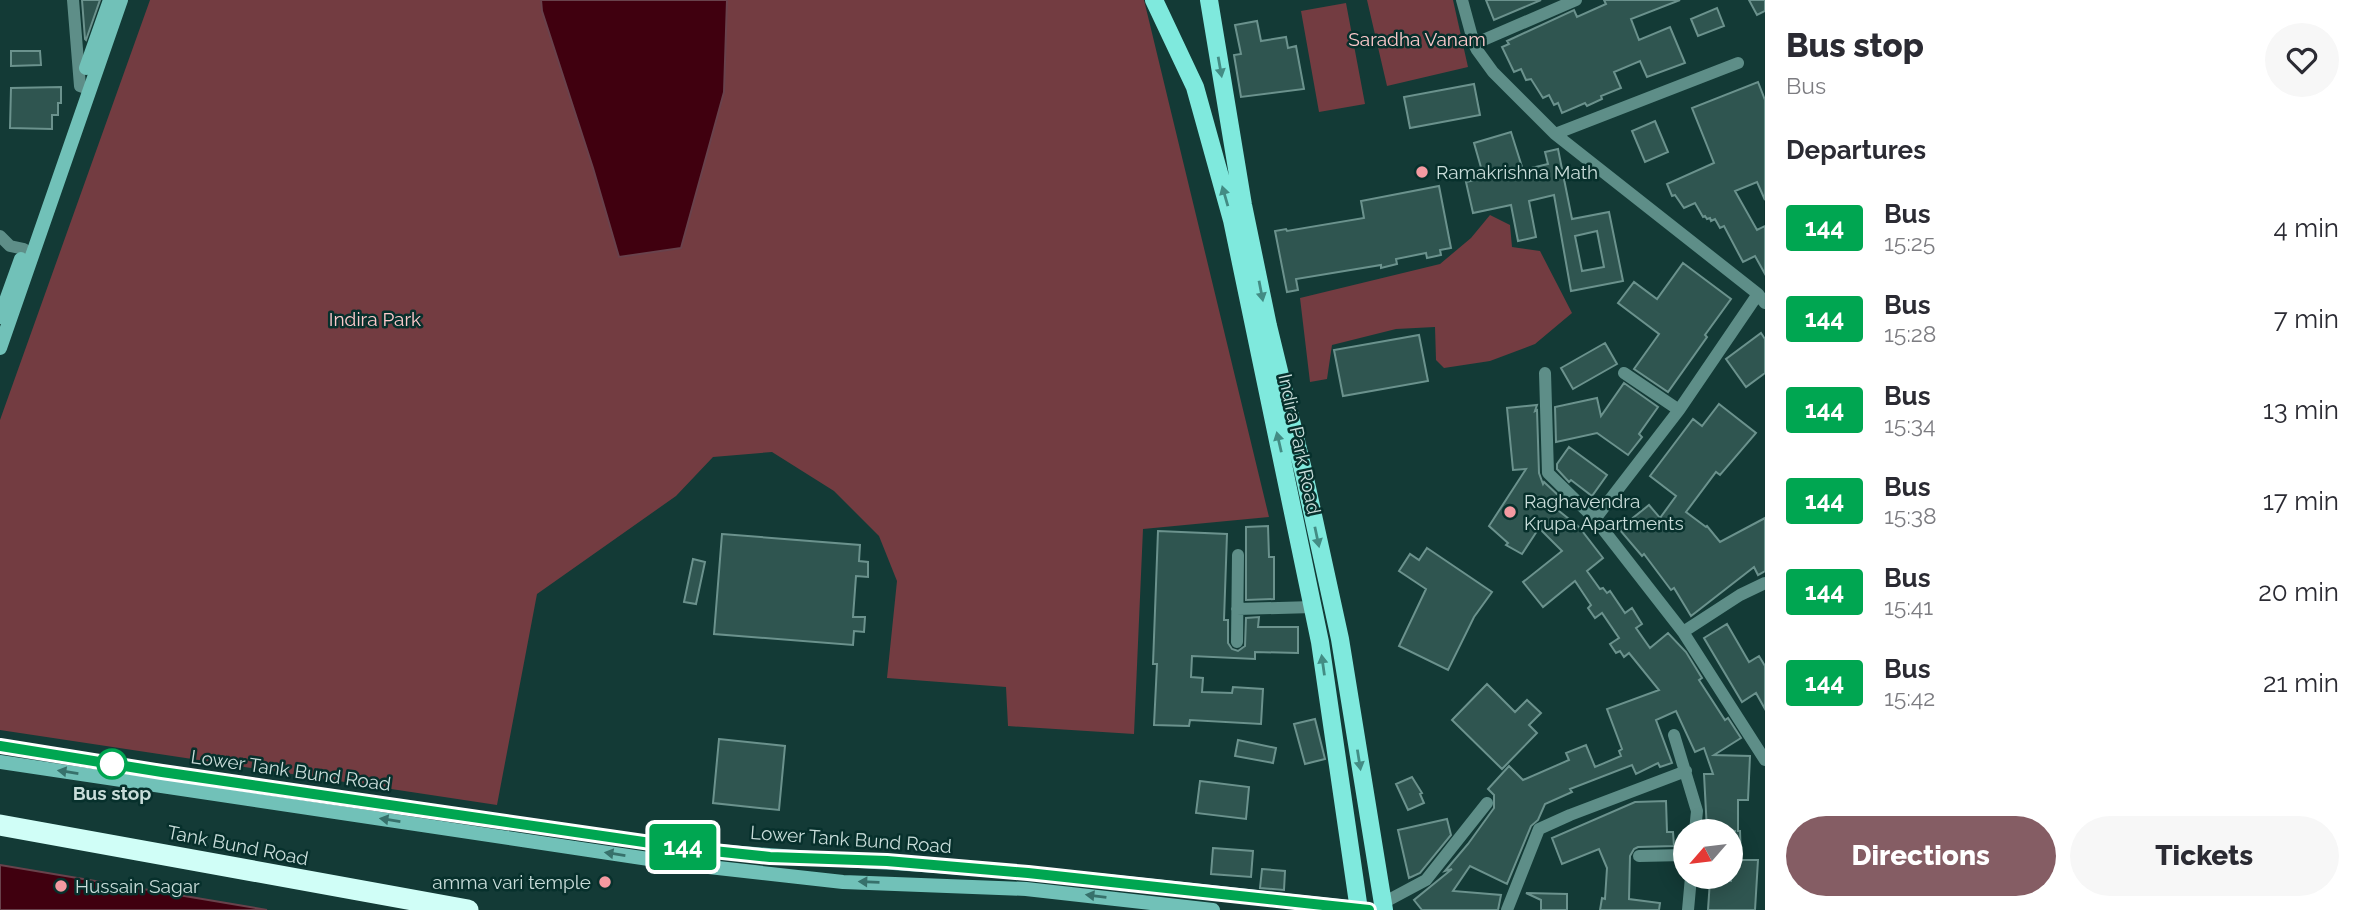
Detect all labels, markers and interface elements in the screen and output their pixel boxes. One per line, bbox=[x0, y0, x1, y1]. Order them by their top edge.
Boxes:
button: heart bbox=[2265, 23, 2339, 97]
text: Bus stop bbox=[1786, 26, 1924, 65]
park label: Saradha Vanam bbox=[1348, 28, 1486, 50]
one-way arrow bbox=[1215, 56, 1226, 78]
text: Bus bbox=[1786, 72, 1826, 99]
text: Departures bbox=[1786, 135, 1926, 165]
place label: Ramakrishna Math bbox=[1436, 161, 1598, 183]
marker: Ramakrishna Math bbox=[1414, 164, 1430, 180]
one-way arrow bbox=[1220, 185, 1230, 206]
text: Bus bbox=[1884, 199, 1931, 229]
text: 144 bbox=[1805, 213, 1844, 242]
text: 4 min bbox=[2273, 213, 2339, 243]
text: 15:25 bbox=[1884, 229, 1935, 256]
one-way arrow bbox=[1255, 280, 1266, 302]
text: Bus bbox=[1884, 290, 1931, 320]
text: 144 bbox=[1805, 304, 1844, 333]
text: 7 min bbox=[2274, 304, 2339, 334]
park label: Indira Park bbox=[329, 308, 421, 330]
text: 15:28 bbox=[1884, 320, 1936, 347]
street label: Indira Park Road bbox=[1274, 372, 1326, 516]
text: Bus bbox=[1884, 381, 1931, 411]
text: 144 bbox=[1805, 395, 1844, 424]
text: 13 min bbox=[2263, 395, 2339, 425]
text: 15:34 bbox=[1884, 411, 1936, 438]
one-way arrow bbox=[1273, 431, 1284, 453]
text: Bus bbox=[1884, 472, 1931, 502]
text: 144 bbox=[1805, 486, 1844, 515]
text: 17 min bbox=[2263, 486, 2339, 516]
place label: Raghavendra Krupa Apartments bbox=[1524, 490, 1684, 534]
text: 15:38 bbox=[1884, 502, 1937, 529]
marker: Raghavendra Krupa Apartments bbox=[1502, 504, 1518, 520]
one-way arrow bbox=[1312, 526, 1323, 548]
text: Bus bbox=[1884, 563, 1931, 593]
text: 144 bbox=[1805, 577, 1844, 606]
text: 20 min bbox=[2258, 577, 2339, 607]
text: 15:41 bbox=[1884, 593, 1933, 620]
one-way arrow bbox=[1317, 654, 1328, 676]
text: Bus bbox=[1884, 654, 1931, 684]
text: 144 bbox=[1805, 668, 1844, 697]
text: 21 min bbox=[2263, 668, 2339, 698]
text: 15:42 bbox=[1884, 684, 1935, 711]
street label: Lower Tank Bund Road bbox=[190, 745, 392, 795]
marker: Bus stop bbox=[97, 749, 127, 779]
one-way arrow bbox=[1354, 749, 1365, 771]
one-way arrow bbox=[57, 766, 79, 777]
place label: Bus stop bbox=[73, 782, 151, 804]
one-way arrow bbox=[379, 814, 401, 825]
button: Directions bbox=[1786, 816, 2056, 896]
button: Tickets bbox=[2070, 816, 2339, 896]
north arrow bbox=[1673, 819, 1743, 889]
map controls bbox=[1673, 819, 1743, 889]
street label: Tank Bund Road bbox=[166, 821, 310, 869]
street label: Lower Tank Bund Road bbox=[750, 821, 952, 857]
line badge: 144 bbox=[643, 824, 723, 870]
text: 144 bbox=[663, 832, 703, 861]
one-way arrow bbox=[603, 848, 625, 859]
place label: amma vari temple bbox=[432, 871, 591, 893]
marker: amma vari temple bbox=[597, 874, 613, 890]
place label: Hussain Sagar bbox=[75, 875, 200, 897]
one-way arrow bbox=[858, 877, 880, 888]
marker: Hussain Sagar bbox=[53, 878, 69, 894]
one-way arrow bbox=[1085, 891, 1107, 902]

